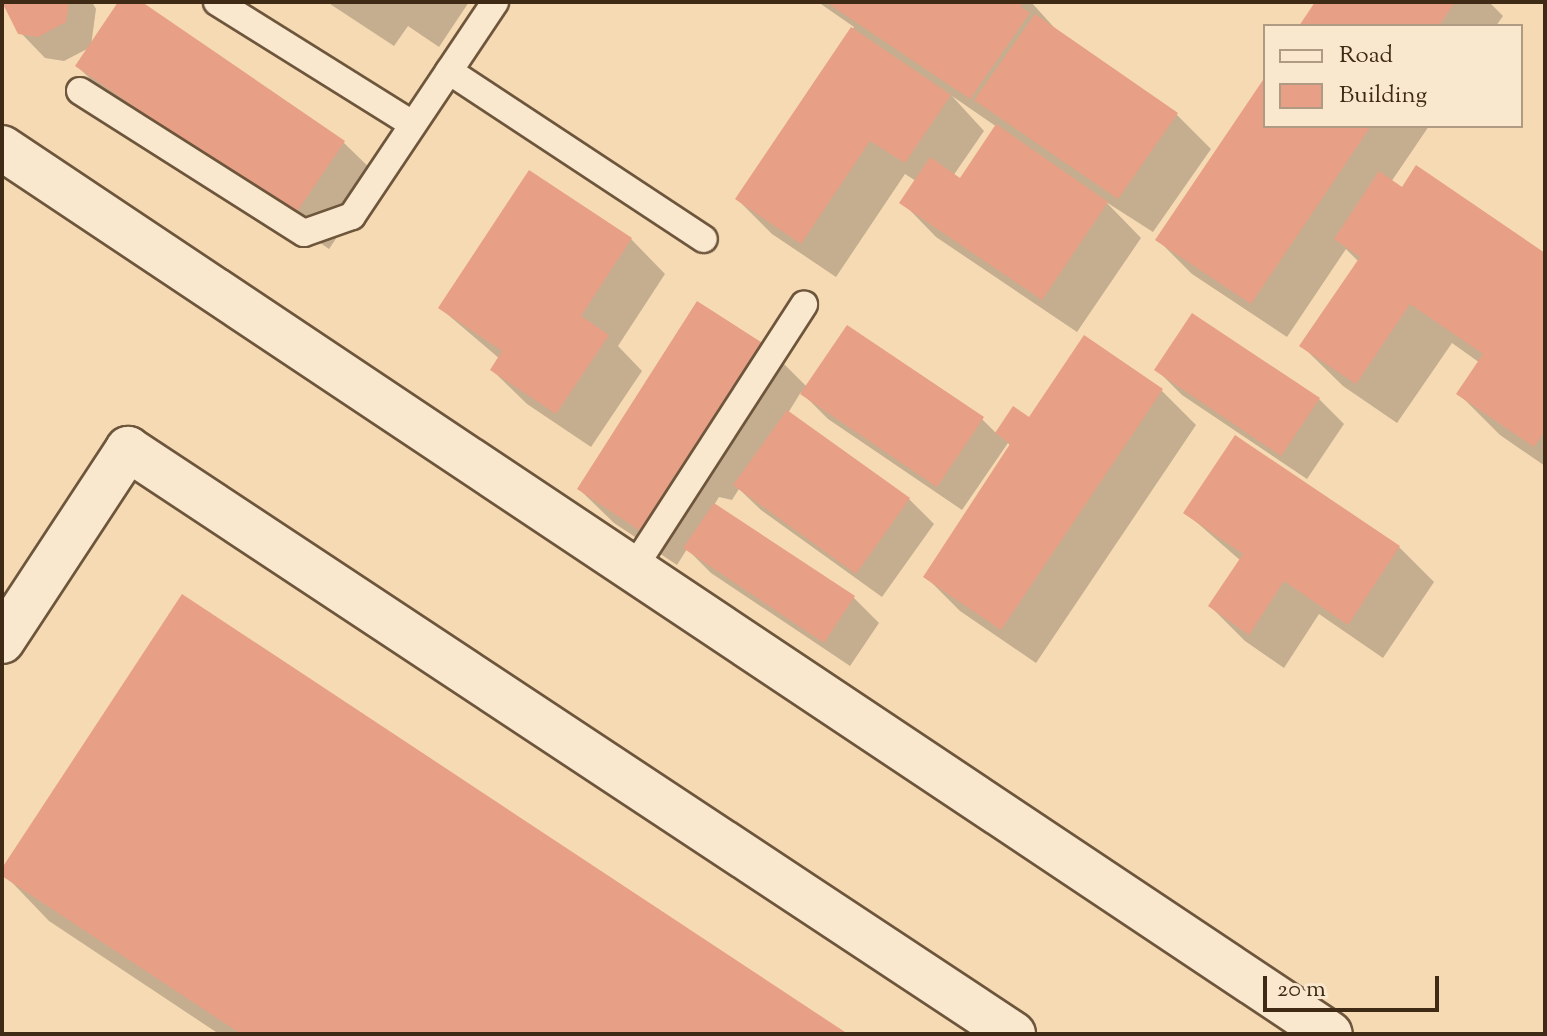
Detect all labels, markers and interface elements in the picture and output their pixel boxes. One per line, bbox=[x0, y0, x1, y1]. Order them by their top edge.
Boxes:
legend bbox=[1263, 24, 1523, 128]
text: Road bbox=[1339, 39, 1393, 73]
text: Building bbox=[1339, 79, 1427, 113]
scale bar bbox=[1267, 960, 1443, 1010]
text: 20 m bbox=[1277, 973, 1326, 1007]

